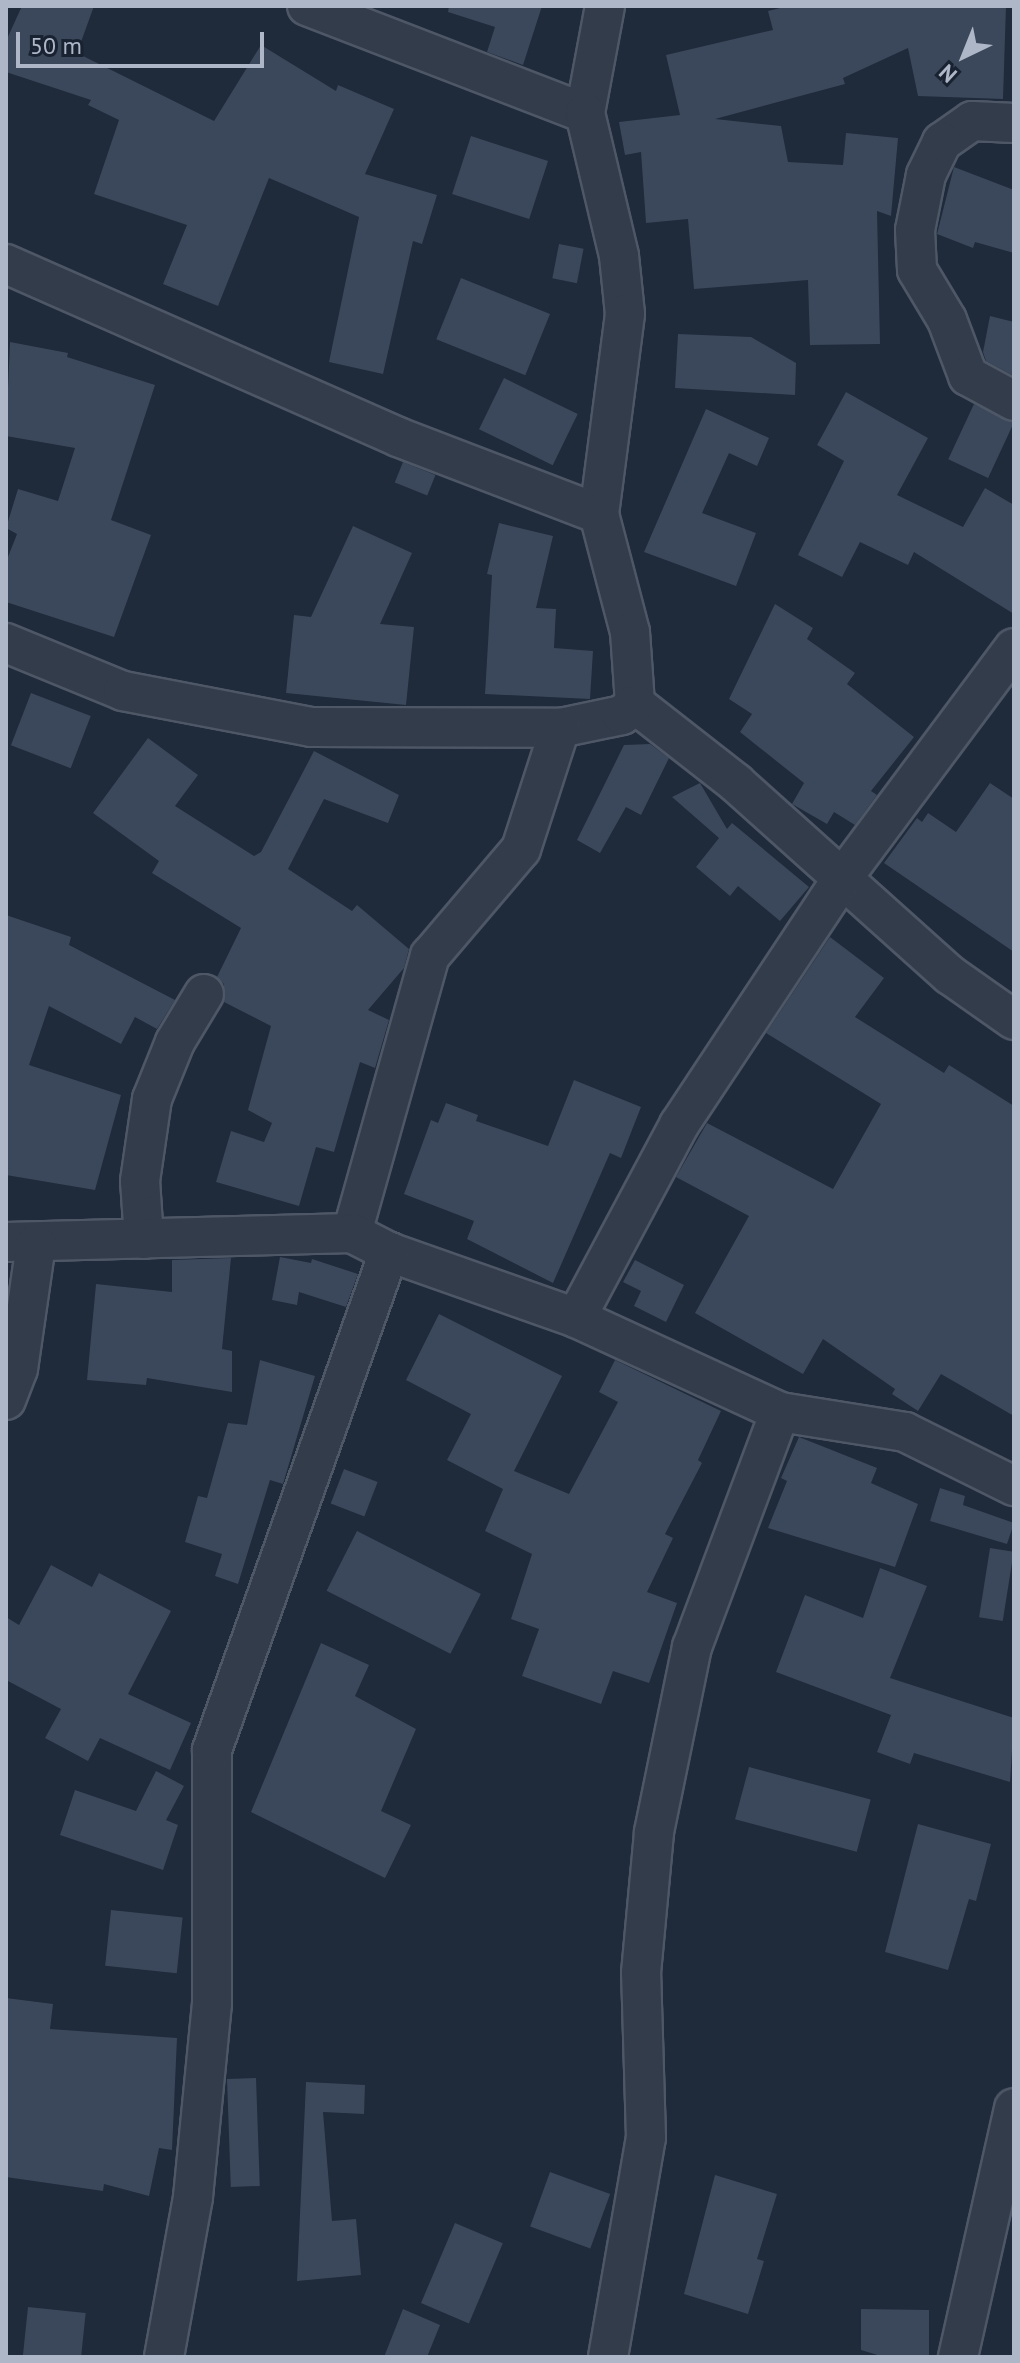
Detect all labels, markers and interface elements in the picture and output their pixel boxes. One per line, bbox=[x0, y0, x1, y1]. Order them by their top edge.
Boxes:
scale bar bbox=[20, 16, 268, 66]
north arrow bbox=[924, 16, 1004, 96]
text: 50 m bbox=[30, 30, 82, 61]
text: N bbox=[933, 58, 962, 89]

